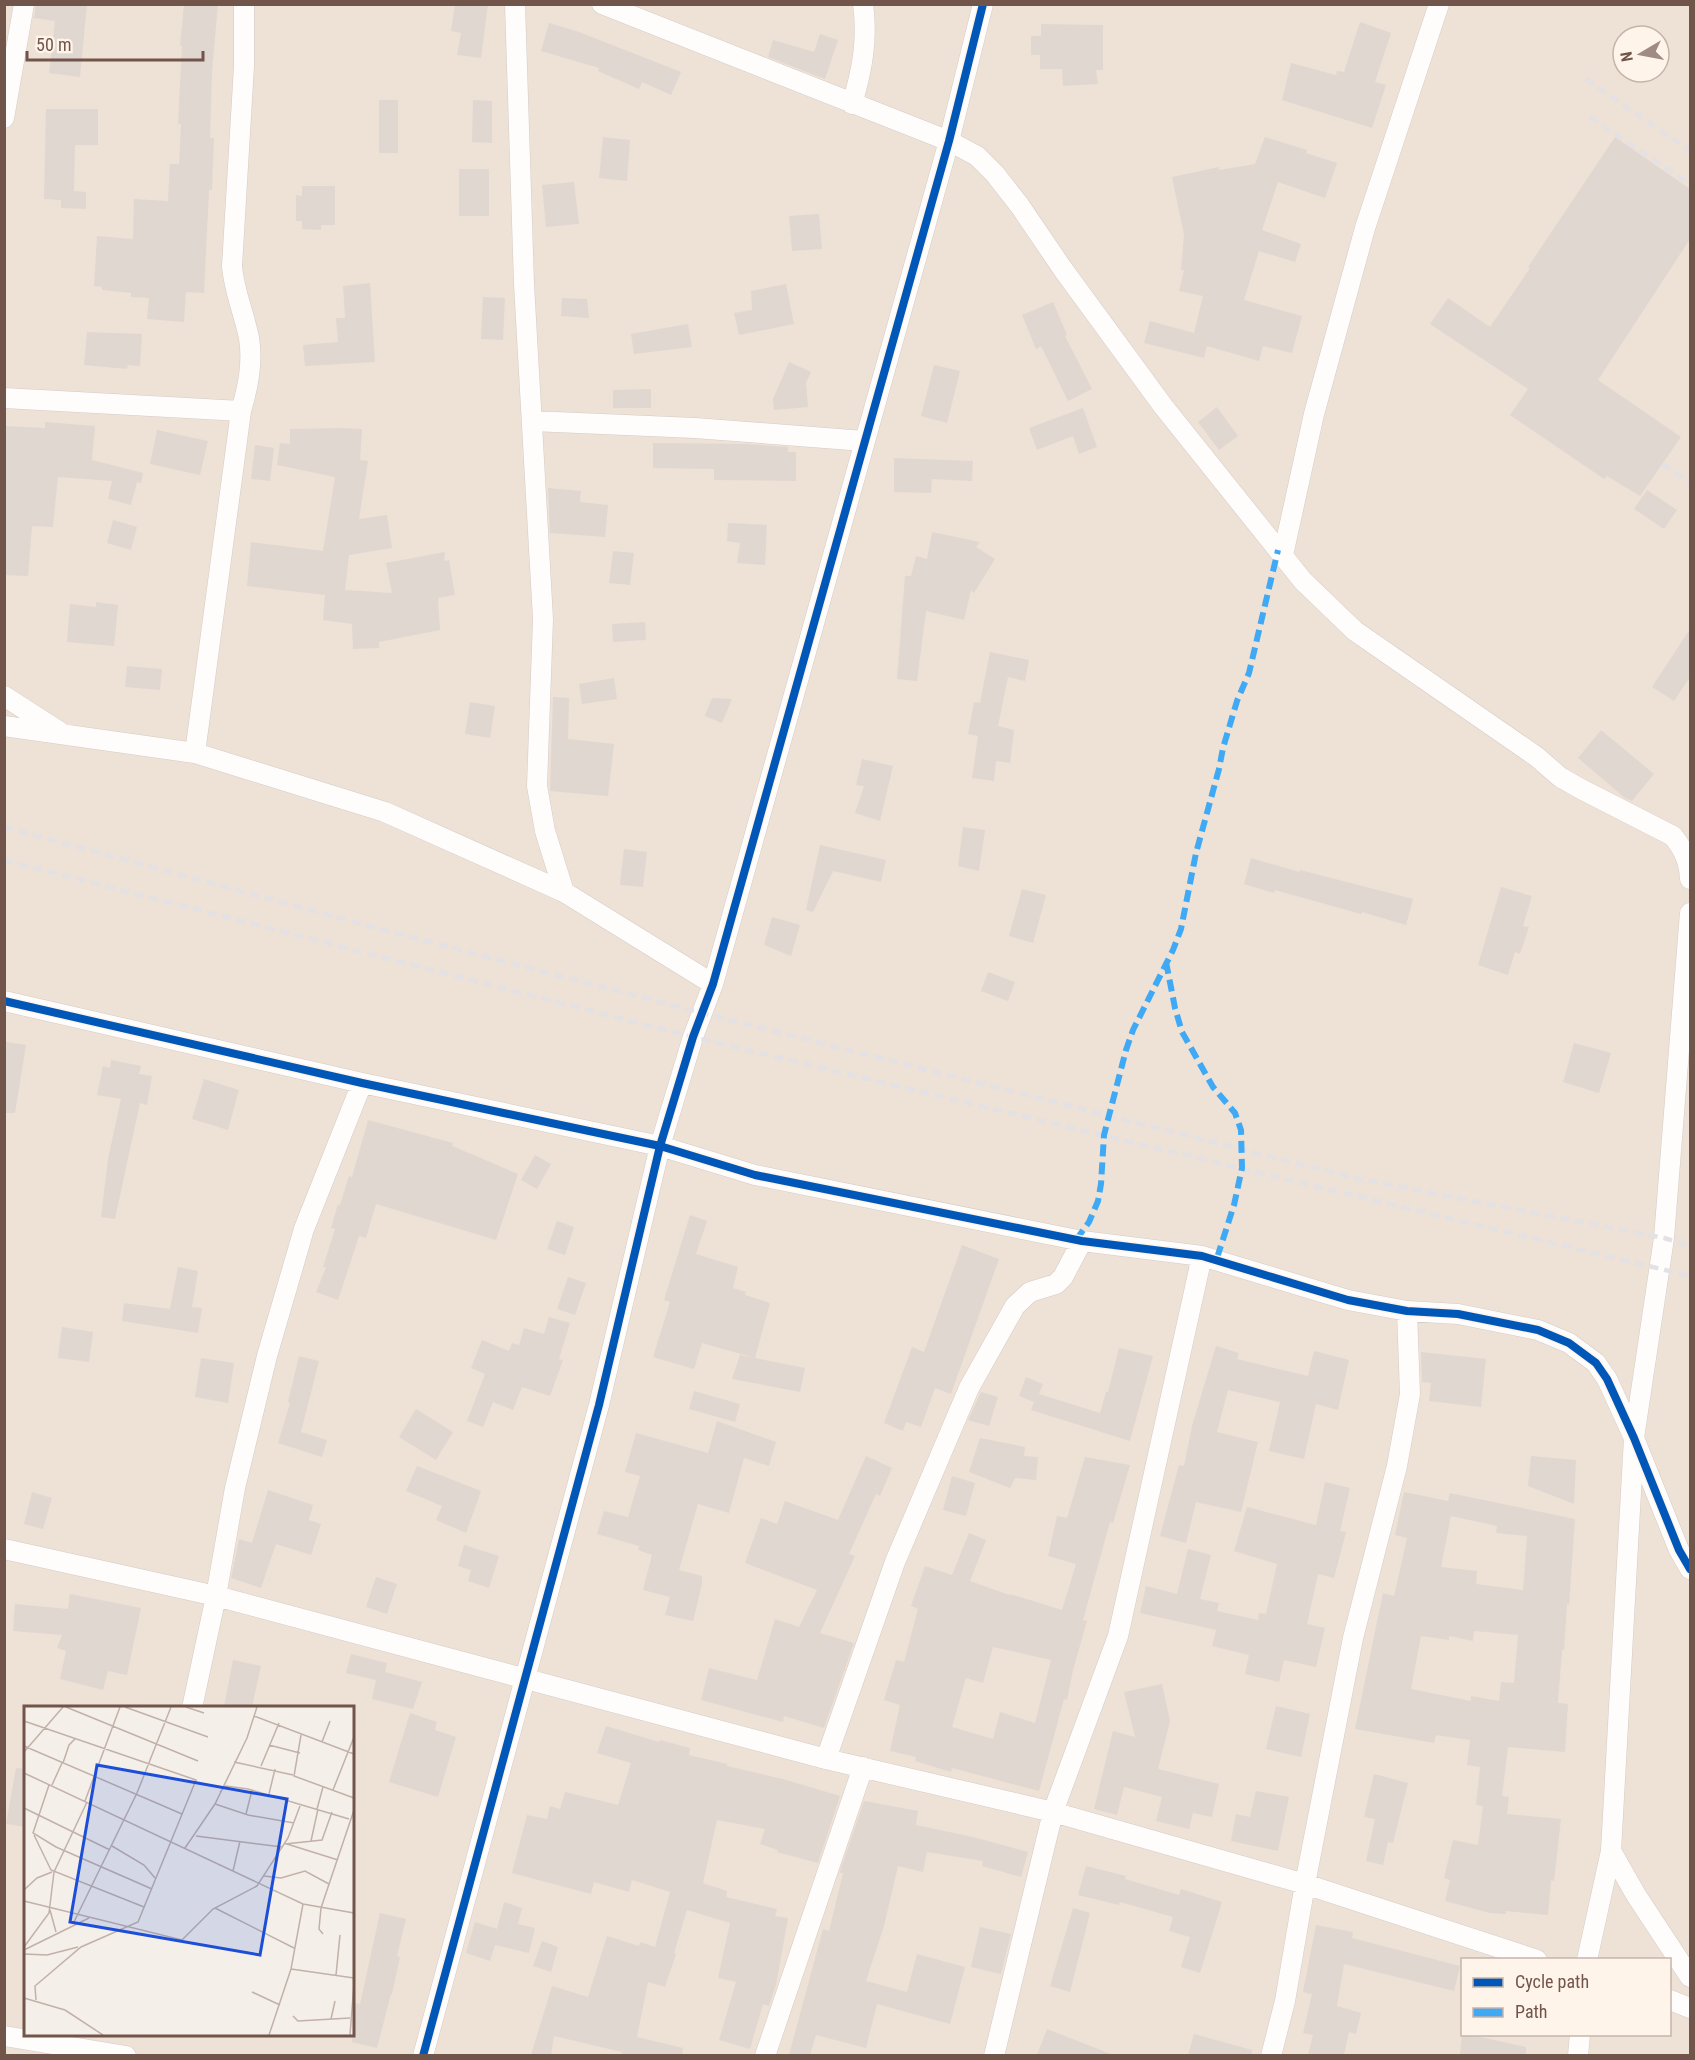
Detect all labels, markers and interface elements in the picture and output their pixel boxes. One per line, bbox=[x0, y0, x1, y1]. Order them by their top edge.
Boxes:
scale bar bbox=[27, 24, 202, 62]
north arrow bbox=[1611, 24, 1671, 84]
text: 50 m bbox=[36, 34, 71, 55]
text: N bbox=[1617, 50, 1637, 63]
inset map bbox=[24, 1706, 354, 2036]
legend bbox=[1461, 1958, 1671, 2036]
text: Cycle path bbox=[1515, 1971, 1589, 1992]
text: Path bbox=[1515, 2001, 1548, 2022]

